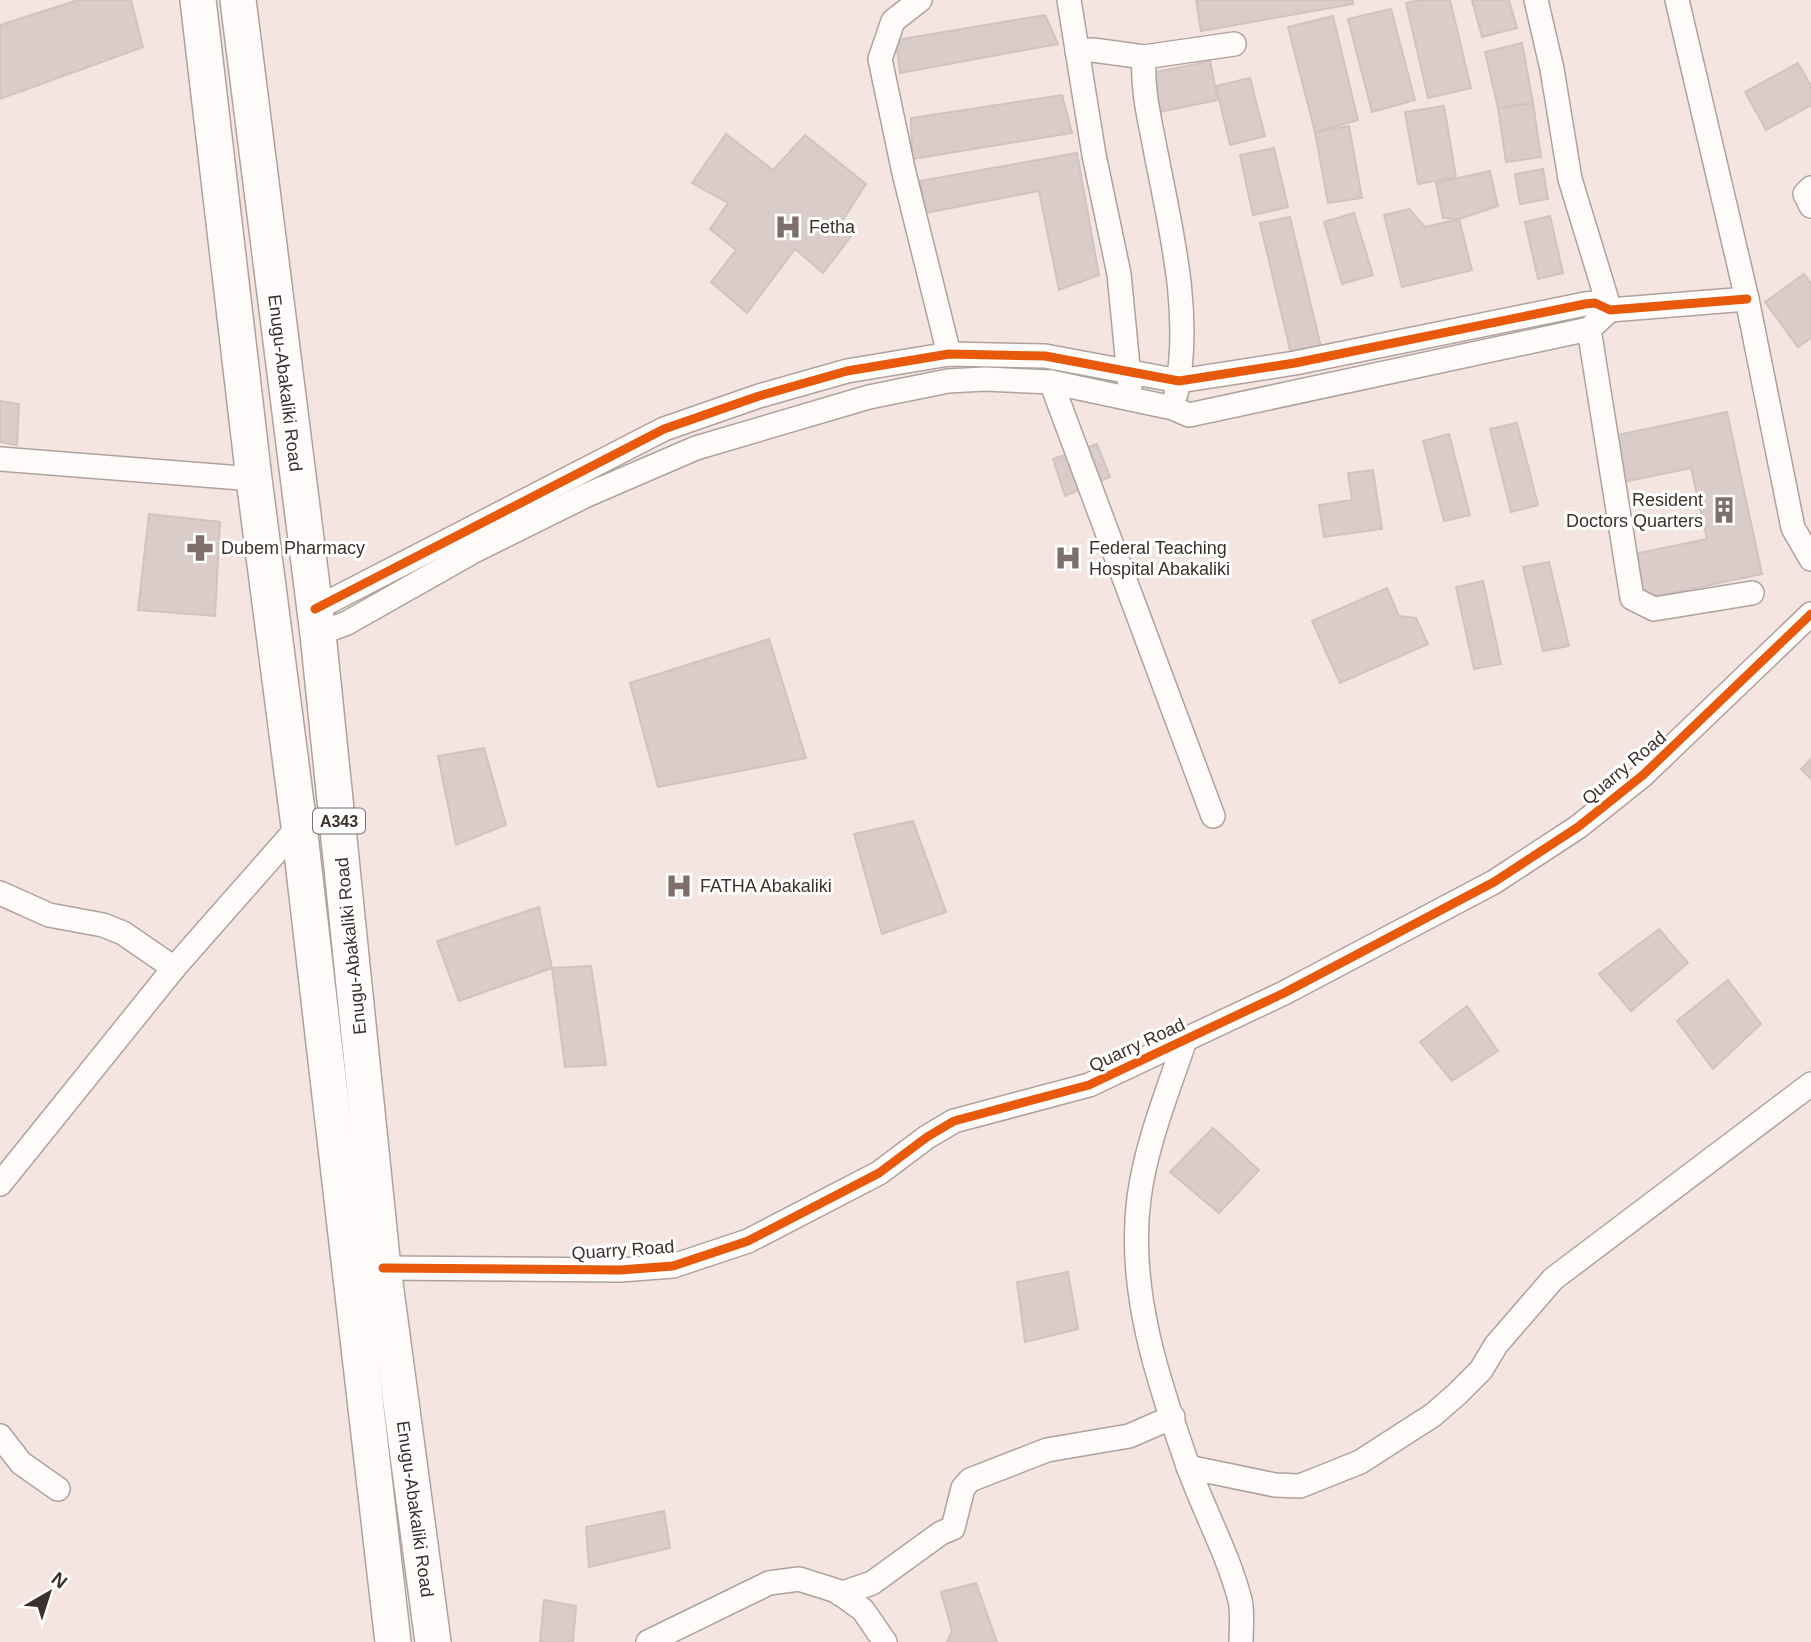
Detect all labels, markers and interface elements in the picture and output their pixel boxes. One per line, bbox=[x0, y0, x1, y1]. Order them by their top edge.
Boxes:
hospital icon: Fetha bbox=[773, 212, 803, 242]
place label: Fetha bbox=[809, 217, 856, 237]
street label: Enugu-Abakaliki Road bbox=[264, 293, 306, 473]
place label: Resident Doctors Quarters bbox=[1566, 490, 1703, 531]
building icon: Resident Doctors Quarters bbox=[1709, 495, 1739, 525]
pharmacy icon: Dubem Pharmacy bbox=[185, 533, 215, 563]
place label: Dubem Pharmacy bbox=[221, 538, 365, 558]
place label: Federal Teaching Hospital Abakaliki bbox=[1089, 538, 1230, 579]
hospital icon: Federal Teaching Hospital Abakaliki bbox=[1053, 543, 1083, 573]
street label: Quarry Road bbox=[1578, 727, 1670, 809]
road number: A343 bbox=[313, 808, 365, 834]
street label: Enugu-Abakaliki Road bbox=[332, 856, 370, 1036]
hospital icon: FATHA Abakaliki bbox=[664, 871, 694, 901]
place label: FATHA Abakaliki bbox=[700, 876, 832, 896]
street label: Quarry Road bbox=[1086, 1014, 1188, 1076]
street label: Quarry Road bbox=[571, 1236, 675, 1264]
street label: Enugu-Abakaliki Road bbox=[393, 1419, 437, 1599]
north arrow bbox=[14, 1558, 84, 1628]
text: N bbox=[47, 1568, 71, 1593]

